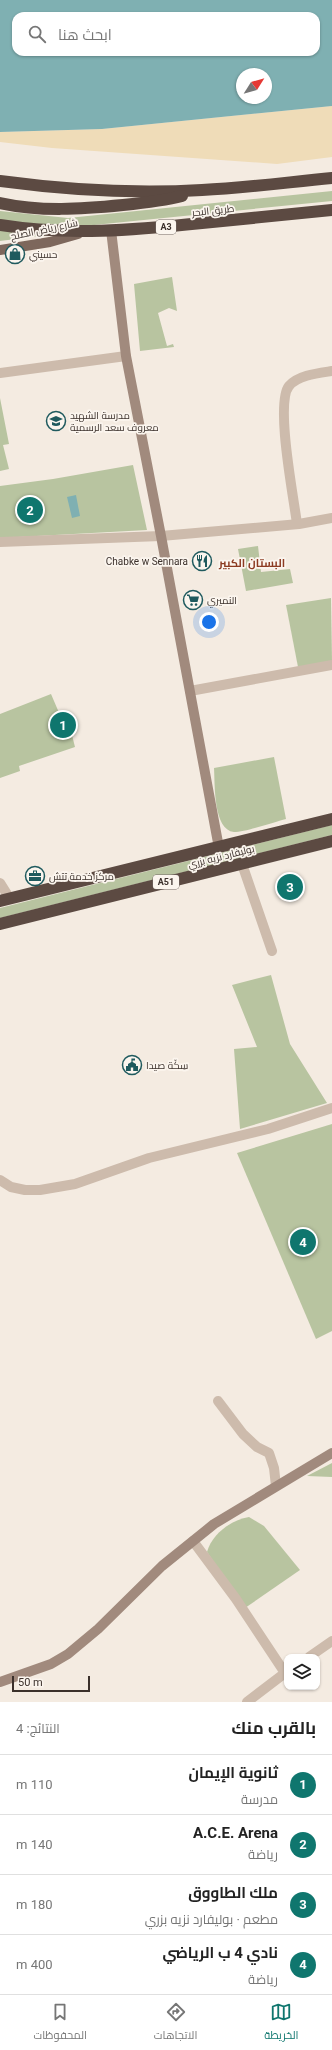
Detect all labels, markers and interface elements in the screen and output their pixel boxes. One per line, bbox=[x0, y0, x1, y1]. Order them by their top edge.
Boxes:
search box bbox=[12, 12, 320, 56]
icon: search bbox=[26, 23, 48, 45]
text: ابحث هنا bbox=[58, 26, 112, 44]
north arrow bbox=[236, 68, 272, 104]
street label: طريق البحر bbox=[190, 203, 235, 219]
street label: شارع رياض الصلح bbox=[9, 217, 79, 243]
road number: A3 bbox=[156, 220, 176, 234]
shop icon: حسيني bbox=[4, 243, 26, 265]
place label: حسيني bbox=[29, 249, 57, 262]
school or university icon: مدرسة الشهيد معروف سعد الرسمية bbox=[45, 410, 67, 432]
place label: مدرسة الشهيد معروف سعد الرسمية bbox=[70, 410, 159, 433]
pin: 2 bbox=[17, 495, 43, 525]
restaurant icon: Chabke w Sennara bbox=[191, 550, 213, 572]
place label: Chabke w Sennara bbox=[106, 556, 188, 567]
district label: البستان الكبير bbox=[218, 557, 285, 570]
supermarket icon: النميري bbox=[182, 589, 204, 611]
place label: النميري bbox=[207, 595, 237, 608]
your location bbox=[199, 612, 219, 632]
pin: 1 bbox=[50, 710, 76, 740]
street label: بوليفارد نزيه بزري bbox=[187, 843, 256, 872]
office icon: مركز خدمة تتش bbox=[24, 865, 46, 887]
place label: مركز خدمة تتش bbox=[49, 871, 114, 883]
pin: 3 bbox=[277, 872, 303, 902]
road number: A51 bbox=[153, 875, 179, 889]
public building icon: سِكّة صيدا bbox=[121, 1054, 143, 1076]
place label: سِكّة صيدا bbox=[146, 1059, 188, 1071]
pin: 4 bbox=[290, 1227, 316, 1257]
map controls bbox=[284, 1654, 320, 1690]
button: layers bbox=[284, 1654, 320, 1690]
scale bar bbox=[12, 1674, 90, 1693]
text: 50 m bbox=[18, 1676, 43, 1689]
text: بالقرب منك bbox=[232, 1718, 316, 1738]
text: النتائج: 4 bbox=[16, 1721, 60, 1736]
text: ثانوية الإيمان bbox=[188, 1764, 278, 1782]
text: 110 m bbox=[16, 1777, 53, 1792]
text: 1 bbox=[299, 1777, 307, 1792]
text: مدرسة bbox=[241, 1792, 278, 1807]
text: A.C.E. Arena bbox=[193, 1824, 278, 1842]
text: 140 m bbox=[16, 1837, 53, 1852]
text: 2 bbox=[299, 1837, 307, 1852]
text: رياضة bbox=[248, 1847, 278, 1862]
text: ملك الطاووق bbox=[188, 1884, 278, 1902]
text: 180 m bbox=[16, 1897, 53, 1912]
text: 3 bbox=[299, 1897, 307, 1912]
text: مطعم · بوليفارد نزيه بزري bbox=[145, 1912, 278, 1927]
text: نادي 4 ب الرياضي bbox=[163, 1944, 278, 1962]
text: 400 m bbox=[16, 1957, 53, 1972]
text: 4 bbox=[299, 1957, 307, 1972]
text: رياضة bbox=[248, 1972, 278, 1987]
tab: المحفوظات bbox=[33, 2001, 87, 2045]
tab: الاتجاهات bbox=[154, 2001, 197, 2045]
tab: الخريطة bbox=[264, 2001, 299, 2045]

